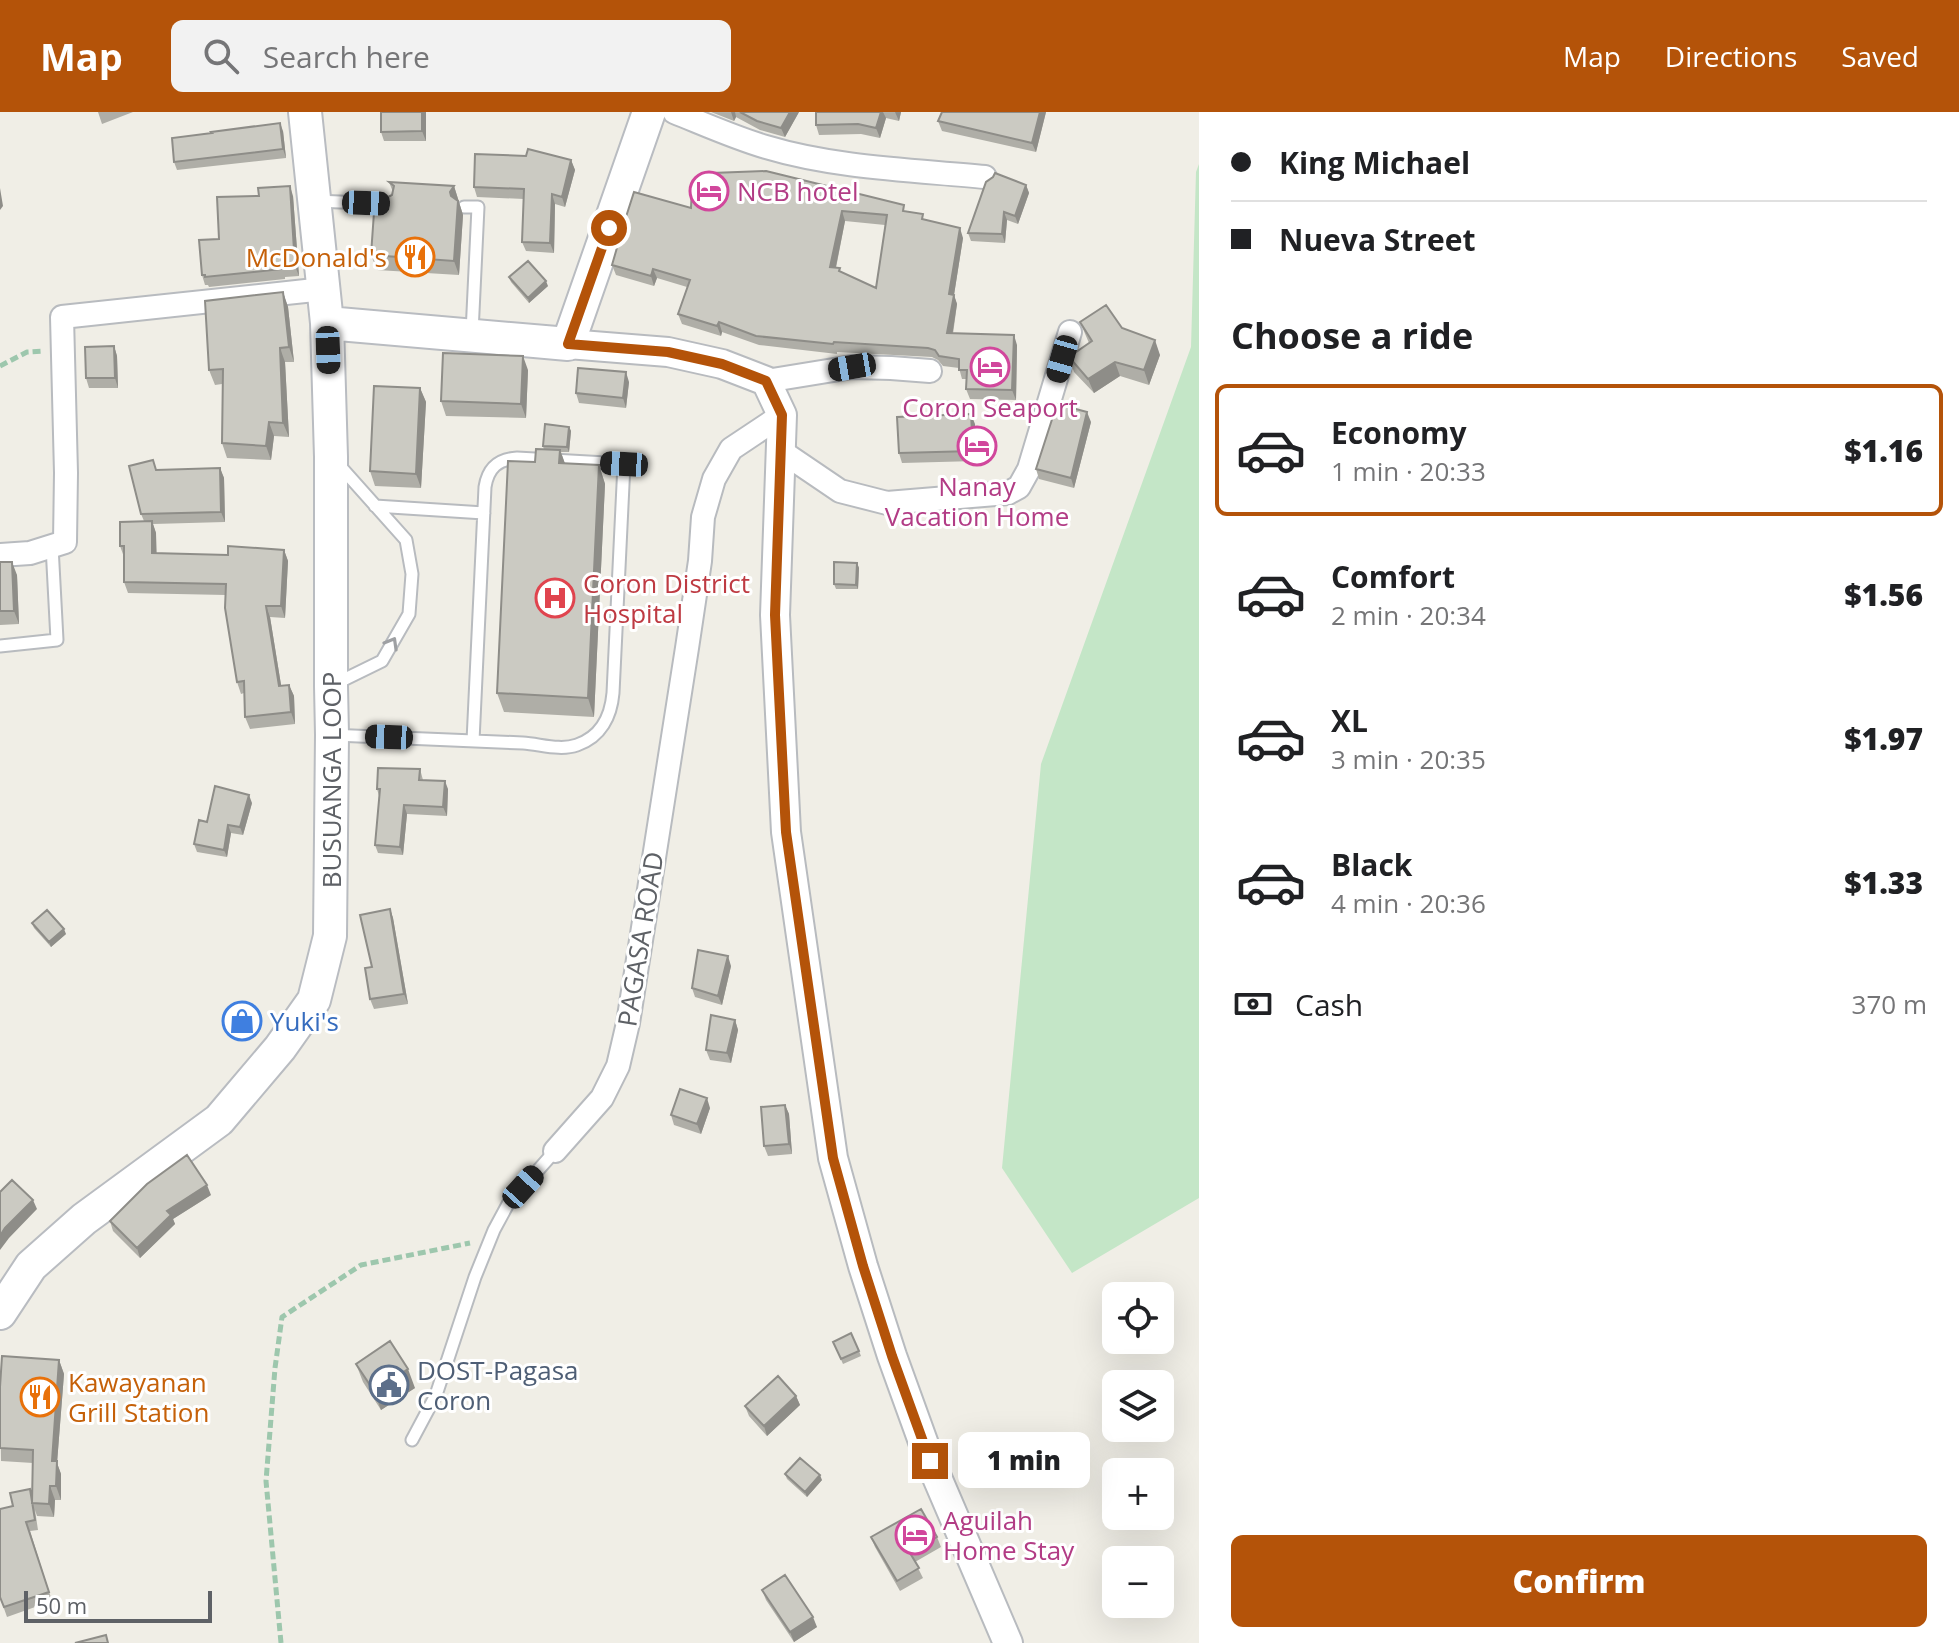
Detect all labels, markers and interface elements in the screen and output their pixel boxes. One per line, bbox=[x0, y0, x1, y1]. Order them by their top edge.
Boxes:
search box bbox=[171, 20, 731, 92]
text: Map bbox=[40, 30, 123, 82]
icon: search bbox=[199, 34, 243, 78]
text: Search here bbox=[263, 36, 430, 77]
text: Map bbox=[1563, 37, 1621, 75]
text: Directions bbox=[1665, 37, 1797, 75]
text: Saved bbox=[1841, 37, 1919, 75]
text: King Michael bbox=[1279, 142, 1470, 183]
hotel icon: NCB hotel bbox=[688, 170, 730, 212]
place label: NCB hotel bbox=[737, 173, 859, 209]
car bbox=[342, 190, 390, 216]
route start bbox=[591, 210, 627, 246]
text: Nueva Street bbox=[1279, 219, 1475, 260]
restaurant icon: McDonald's bbox=[394, 236, 436, 278]
place label: McDonald's bbox=[246, 239, 387, 275]
text: Choose a ride bbox=[1231, 311, 1473, 360]
car bbox=[315, 326, 341, 374]
car bbox=[1044, 333, 1080, 385]
hotel icon: Coron Seaport bbox=[969, 346, 1011, 388]
car bbox=[826, 351, 878, 383]
place label: Coron Seaport bbox=[902, 389, 1078, 425]
text: Economy bbox=[1331, 412, 1467, 453]
icon: car bbox=[1235, 414, 1307, 486]
hotel icon: Nanay Vacation Home bbox=[956, 425, 998, 467]
text: $1.16 bbox=[1844, 430, 1923, 471]
car bbox=[599, 451, 649, 477]
text: 1 min · 20:33 bbox=[1331, 453, 1486, 489]
place label: Nanay Vacation Home bbox=[885, 468, 1069, 534]
text: Comfort bbox=[1331, 556, 1455, 597]
icon: car bbox=[1235, 558, 1307, 630]
place label: Coron District Hospital bbox=[583, 565, 750, 631]
text: $1.56 bbox=[1844, 574, 1923, 615]
hospital icon: Coron District Hospital bbox=[534, 577, 576, 619]
text: 2 min · 20:34 bbox=[1331, 597, 1486, 633]
one-way arrow bbox=[382, 637, 398, 652]
street label: BUSUANGA LOOP bbox=[313, 672, 349, 888]
text: XL bbox=[1331, 700, 1368, 741]
icon: car bbox=[1235, 702, 1307, 774]
text: $1.97 bbox=[1844, 718, 1923, 759]
car bbox=[365, 724, 413, 750]
text: 3 min · 20:35 bbox=[1331, 741, 1486, 777]
text: Black bbox=[1331, 844, 1412, 885]
icon: car bbox=[1235, 846, 1307, 918]
street label: PAGASA ROAD bbox=[608, 849, 672, 1029]
text: $1.33 bbox=[1844, 862, 1923, 903]
text: 4 min · 20:36 bbox=[1331, 885, 1486, 921]
icon: cash bbox=[1231, 982, 1275, 1026]
text: Cash bbox=[1295, 984, 1363, 1025]
text: 370 m bbox=[1852, 986, 1927, 1022]
shop icon: Yuki's bbox=[221, 1000, 263, 1042]
place label: Yuki's bbox=[270, 1003, 339, 1039]
car bbox=[498, 1161, 548, 1213]
map controls bbox=[1102, 1282, 1174, 1618]
button: locate bbox=[1102, 1282, 1174, 1354]
place label: DOST-Pagasa Coron bbox=[417, 1352, 579, 1418]
place label: Kawayanan Grill Station bbox=[68, 1364, 209, 1430]
public building icon: DOST-Pagasa Coron bbox=[368, 1364, 410, 1406]
button: layers bbox=[1102, 1370, 1174, 1442]
restaurant icon: Kawayanan Grill Station bbox=[19, 1376, 61, 1418]
callout: 1 min bbox=[958, 1433, 1090, 1489]
text: 1 min bbox=[987, 1442, 1061, 1478]
route end bbox=[912, 1443, 948, 1479]
button: + bbox=[1102, 1458, 1174, 1530]
place label: Aguilah Home Stay bbox=[943, 1502, 1075, 1568]
hotel icon: Aguilah Home Stay bbox=[894, 1514, 936, 1556]
button: Confirm bbox=[1231, 1535, 1927, 1627]
button: − bbox=[1102, 1546, 1174, 1618]
scale bar bbox=[24, 1587, 212, 1623]
text: 50 m bbox=[36, 1590, 87, 1620]

